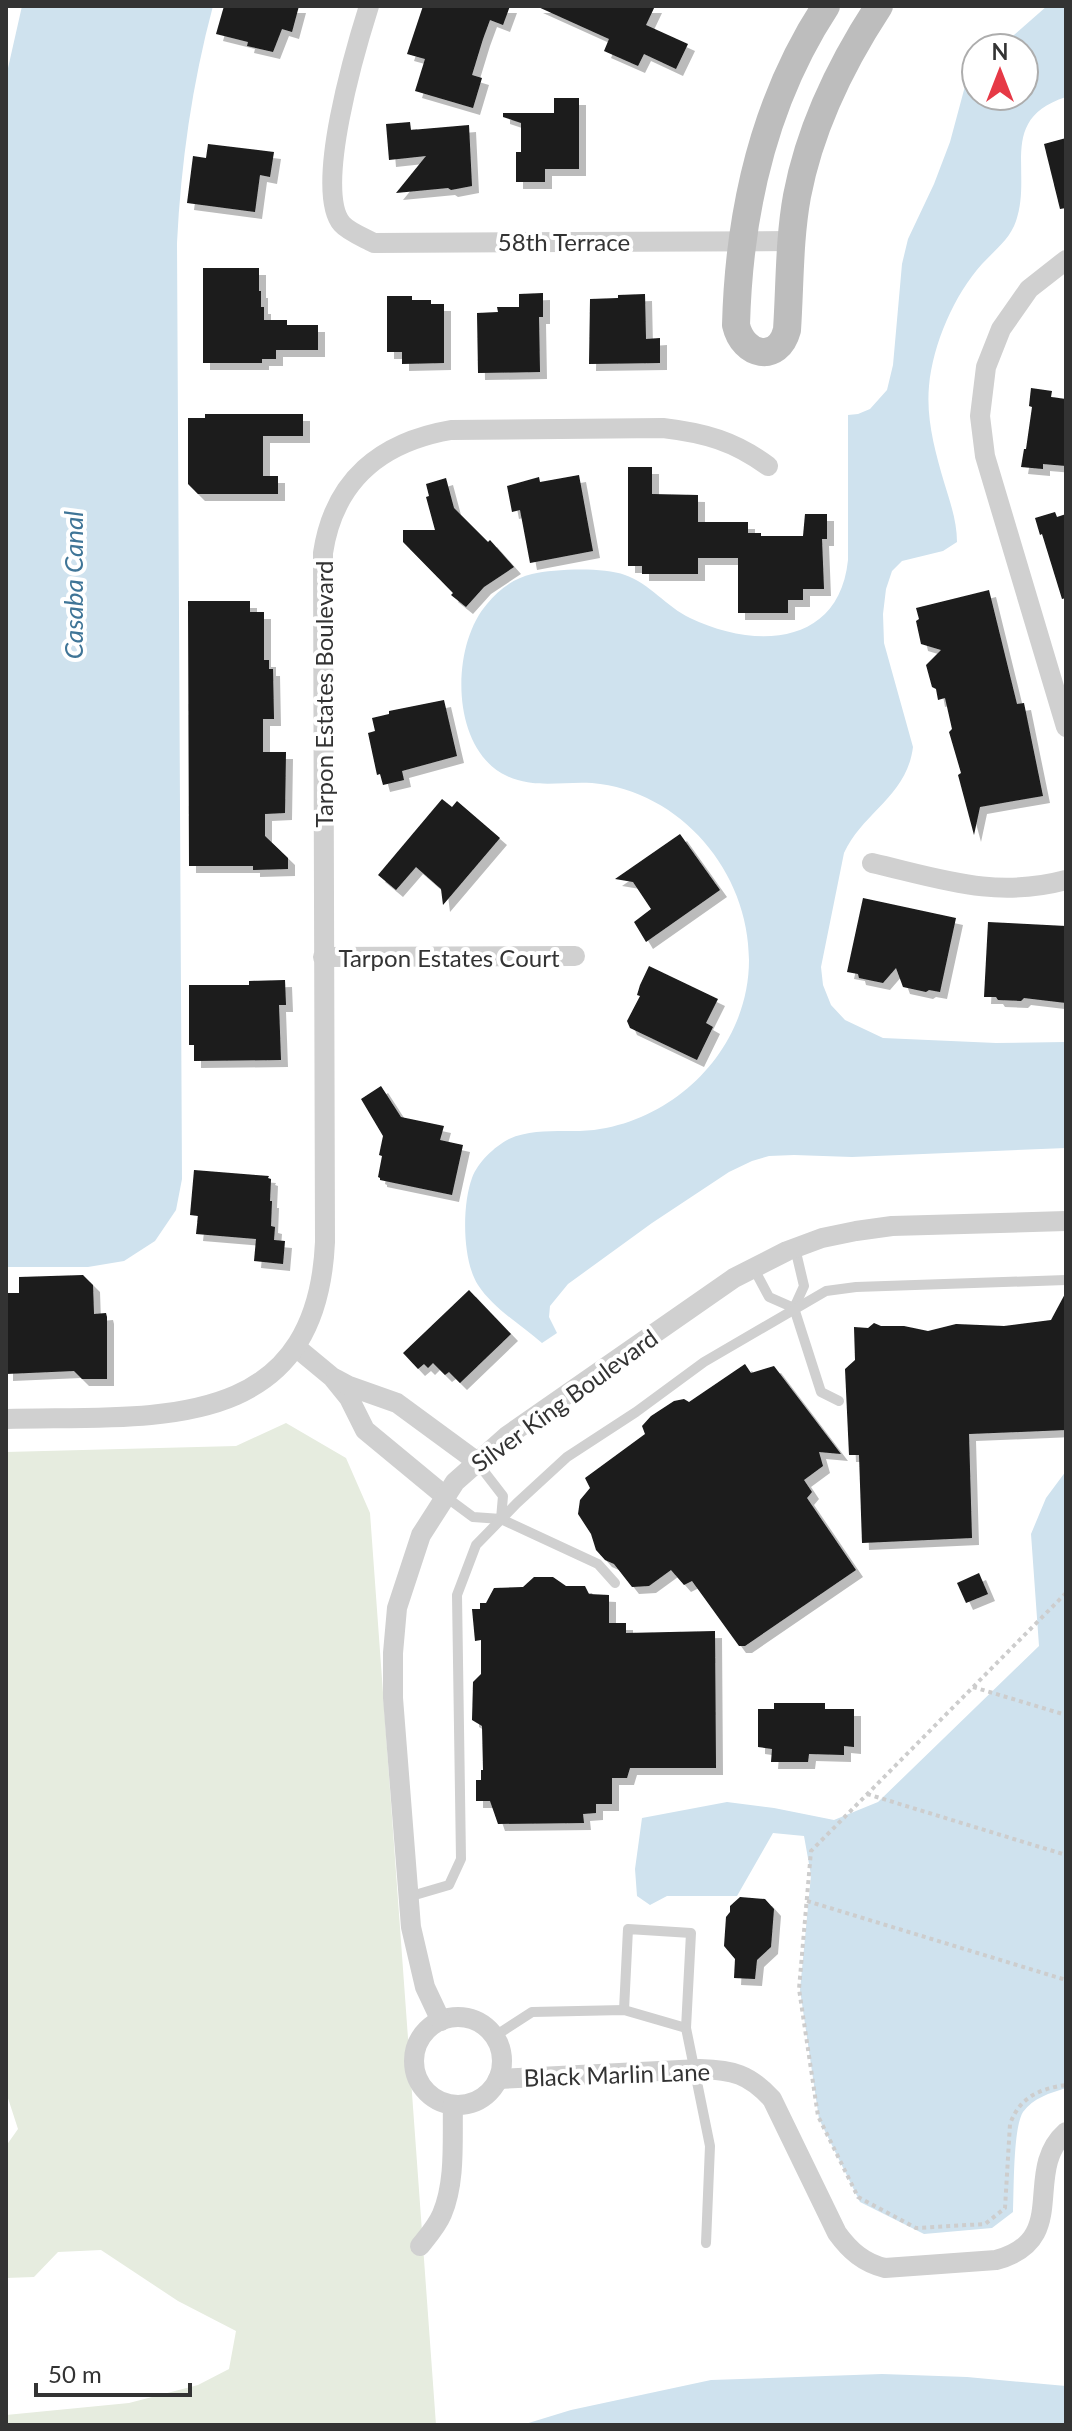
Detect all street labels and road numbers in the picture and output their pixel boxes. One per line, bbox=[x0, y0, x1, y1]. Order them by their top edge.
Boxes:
street label: 58th Terrace bbox=[498, 227, 630, 256]
street label: Tarpon Estates Boulevard bbox=[309, 560, 338, 828]
street label: Tarpon Estates Court bbox=[338, 943, 560, 972]
street label: Silver King Boulevard bbox=[465, 1323, 663, 1477]
street label: Black Marlin Lane bbox=[523, 2056, 711, 2092]

